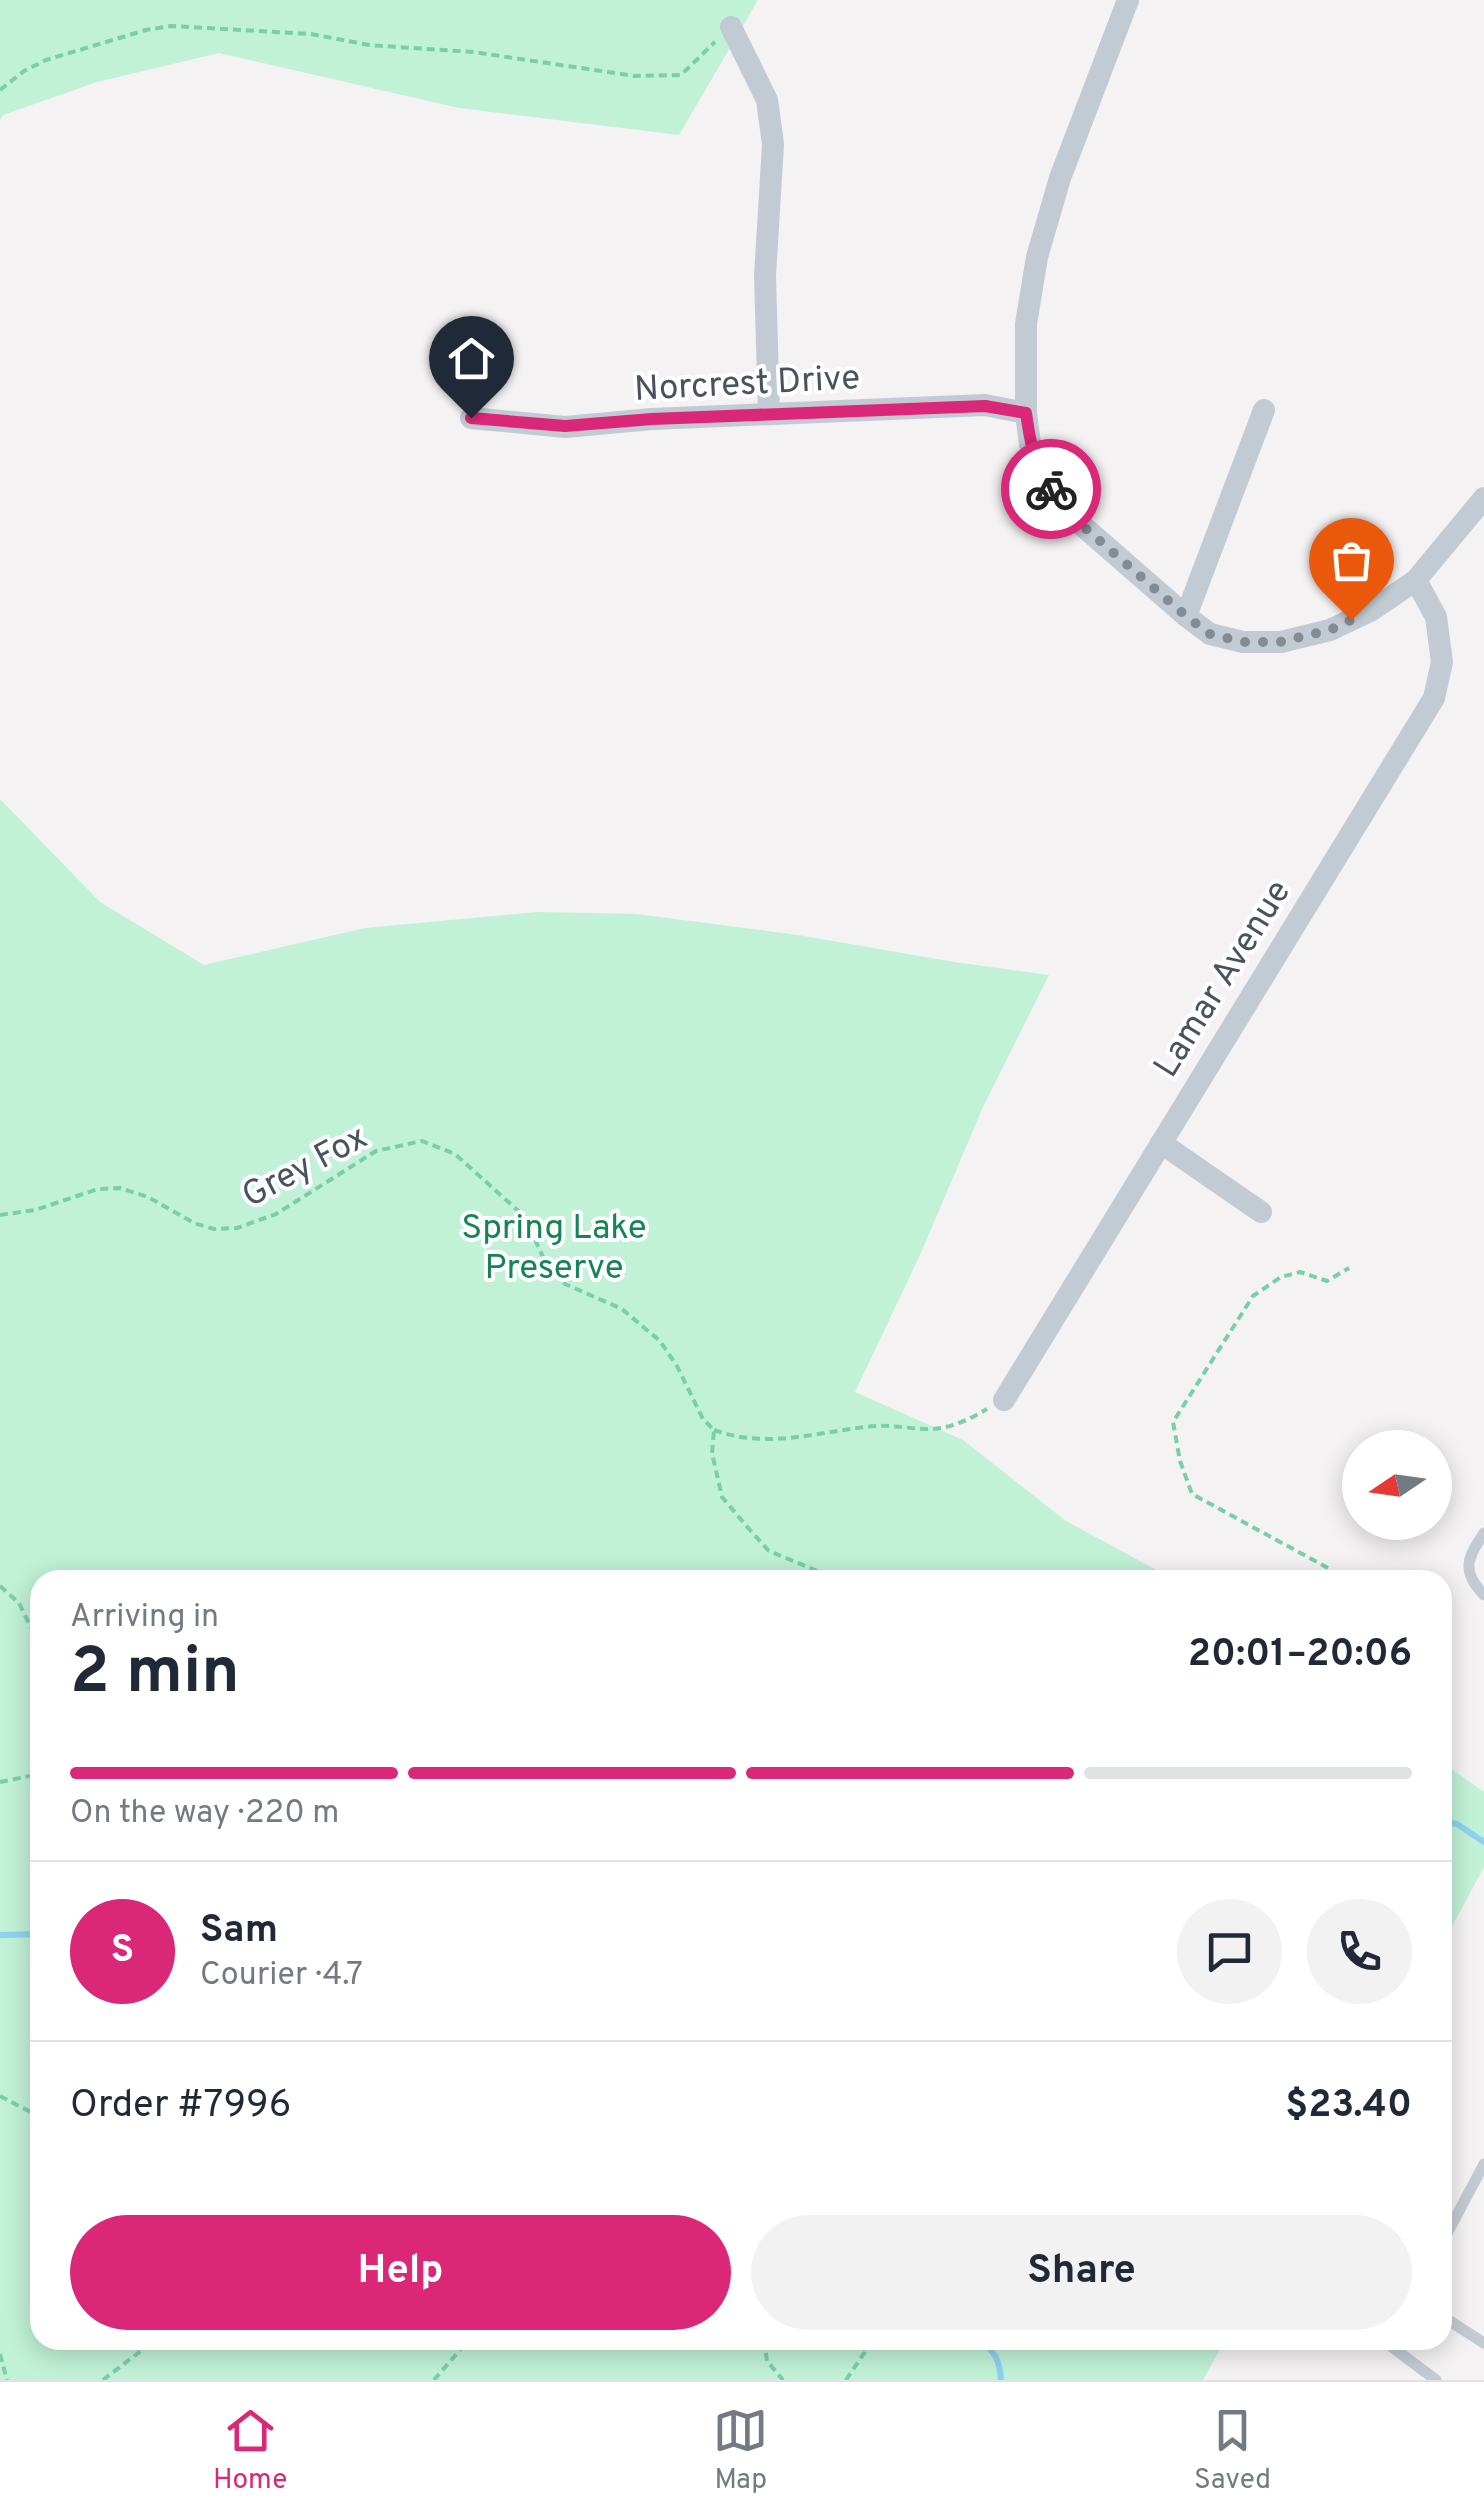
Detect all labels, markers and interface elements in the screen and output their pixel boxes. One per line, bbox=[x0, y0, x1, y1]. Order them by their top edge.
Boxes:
pin bbox=[429, 316, 514, 419]
icon: home bbox=[444, 331, 499, 386]
street label: Norcrest Drive bbox=[633, 357, 861, 413]
courier bbox=[1001, 439, 1101, 539]
icon: bike bbox=[1024, 462, 1079, 517]
pin bbox=[1309, 518, 1394, 621]
icon: bag bbox=[1324, 533, 1379, 588]
street label: Lamar Avenue bbox=[1145, 873, 1302, 1086]
street label: Grey Fox bbox=[235, 1116, 376, 1219]
park label: Spring Lake Preserve bbox=[461, 1207, 647, 1291]
north arrow bbox=[1342, 1430, 1452, 1540]
map controls bbox=[1342, 1430, 1452, 1540]
text: Arriving in bbox=[70, 1598, 219, 1638]
text: 20:01–20:06 bbox=[1188, 1631, 1412, 1680]
text: 2 min bbox=[70, 1634, 240, 1716]
text: On the way · 220 m bbox=[70, 1794, 339, 1834]
button: chat bbox=[1177, 1899, 1282, 2004]
button: phone bbox=[1307, 1899, 1412, 2004]
text: Sam bbox=[200, 1907, 278, 1956]
text: S bbox=[111, 1927, 134, 1976]
text: Courier · 4.7 bbox=[200, 1956, 363, 1996]
text: Order #7996 bbox=[70, 2082, 291, 2131]
text: $23.40 bbox=[1285, 2082, 1412, 2131]
button: Help bbox=[70, 2215, 731, 2330]
button: Share bbox=[751, 2215, 1412, 2330]
tab: Home bbox=[213, 2403, 287, 2499]
tab: Map bbox=[713, 2403, 768, 2499]
tab: Saved bbox=[1194, 2403, 1271, 2499]

